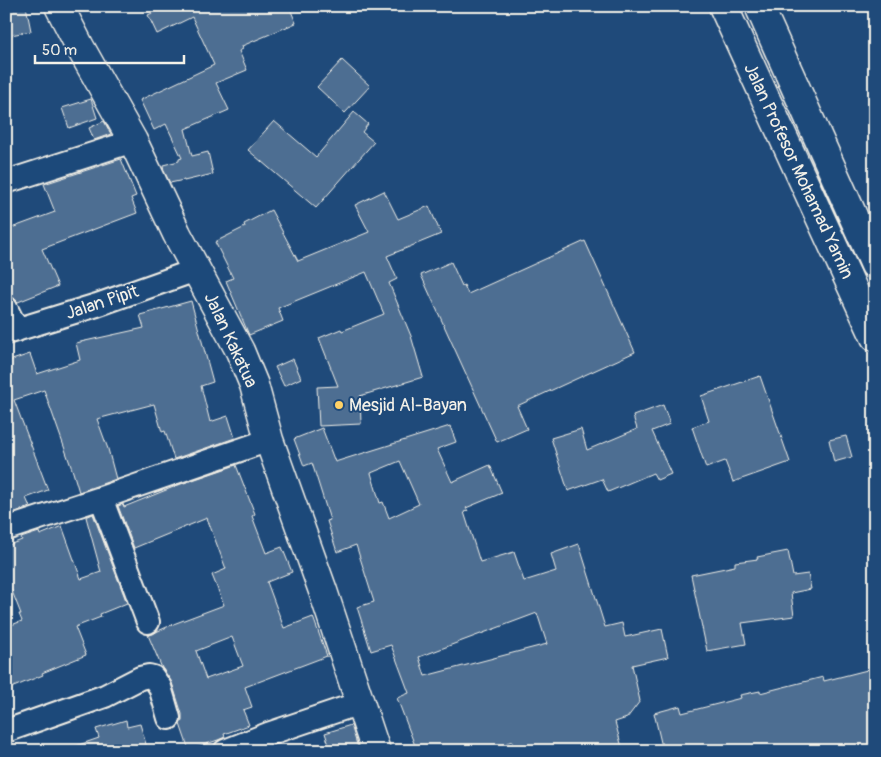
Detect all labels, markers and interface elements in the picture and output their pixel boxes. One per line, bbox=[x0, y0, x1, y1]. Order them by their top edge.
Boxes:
scale bar bbox=[35, 32, 184, 64]
text: 50 m bbox=[42, 41, 77, 60]
street label: Jalan Profesor Mohamad Yamin bbox=[738, 60, 859, 283]
street label: Jalan Pipit bbox=[63, 280, 142, 325]
street label: Jalan Kakatua bbox=[198, 289, 263, 391]
place label: Mesjid Al-Bayan bbox=[349, 394, 467, 417]
marker: Mesjid Al-Bayan bbox=[333, 399, 345, 411]

